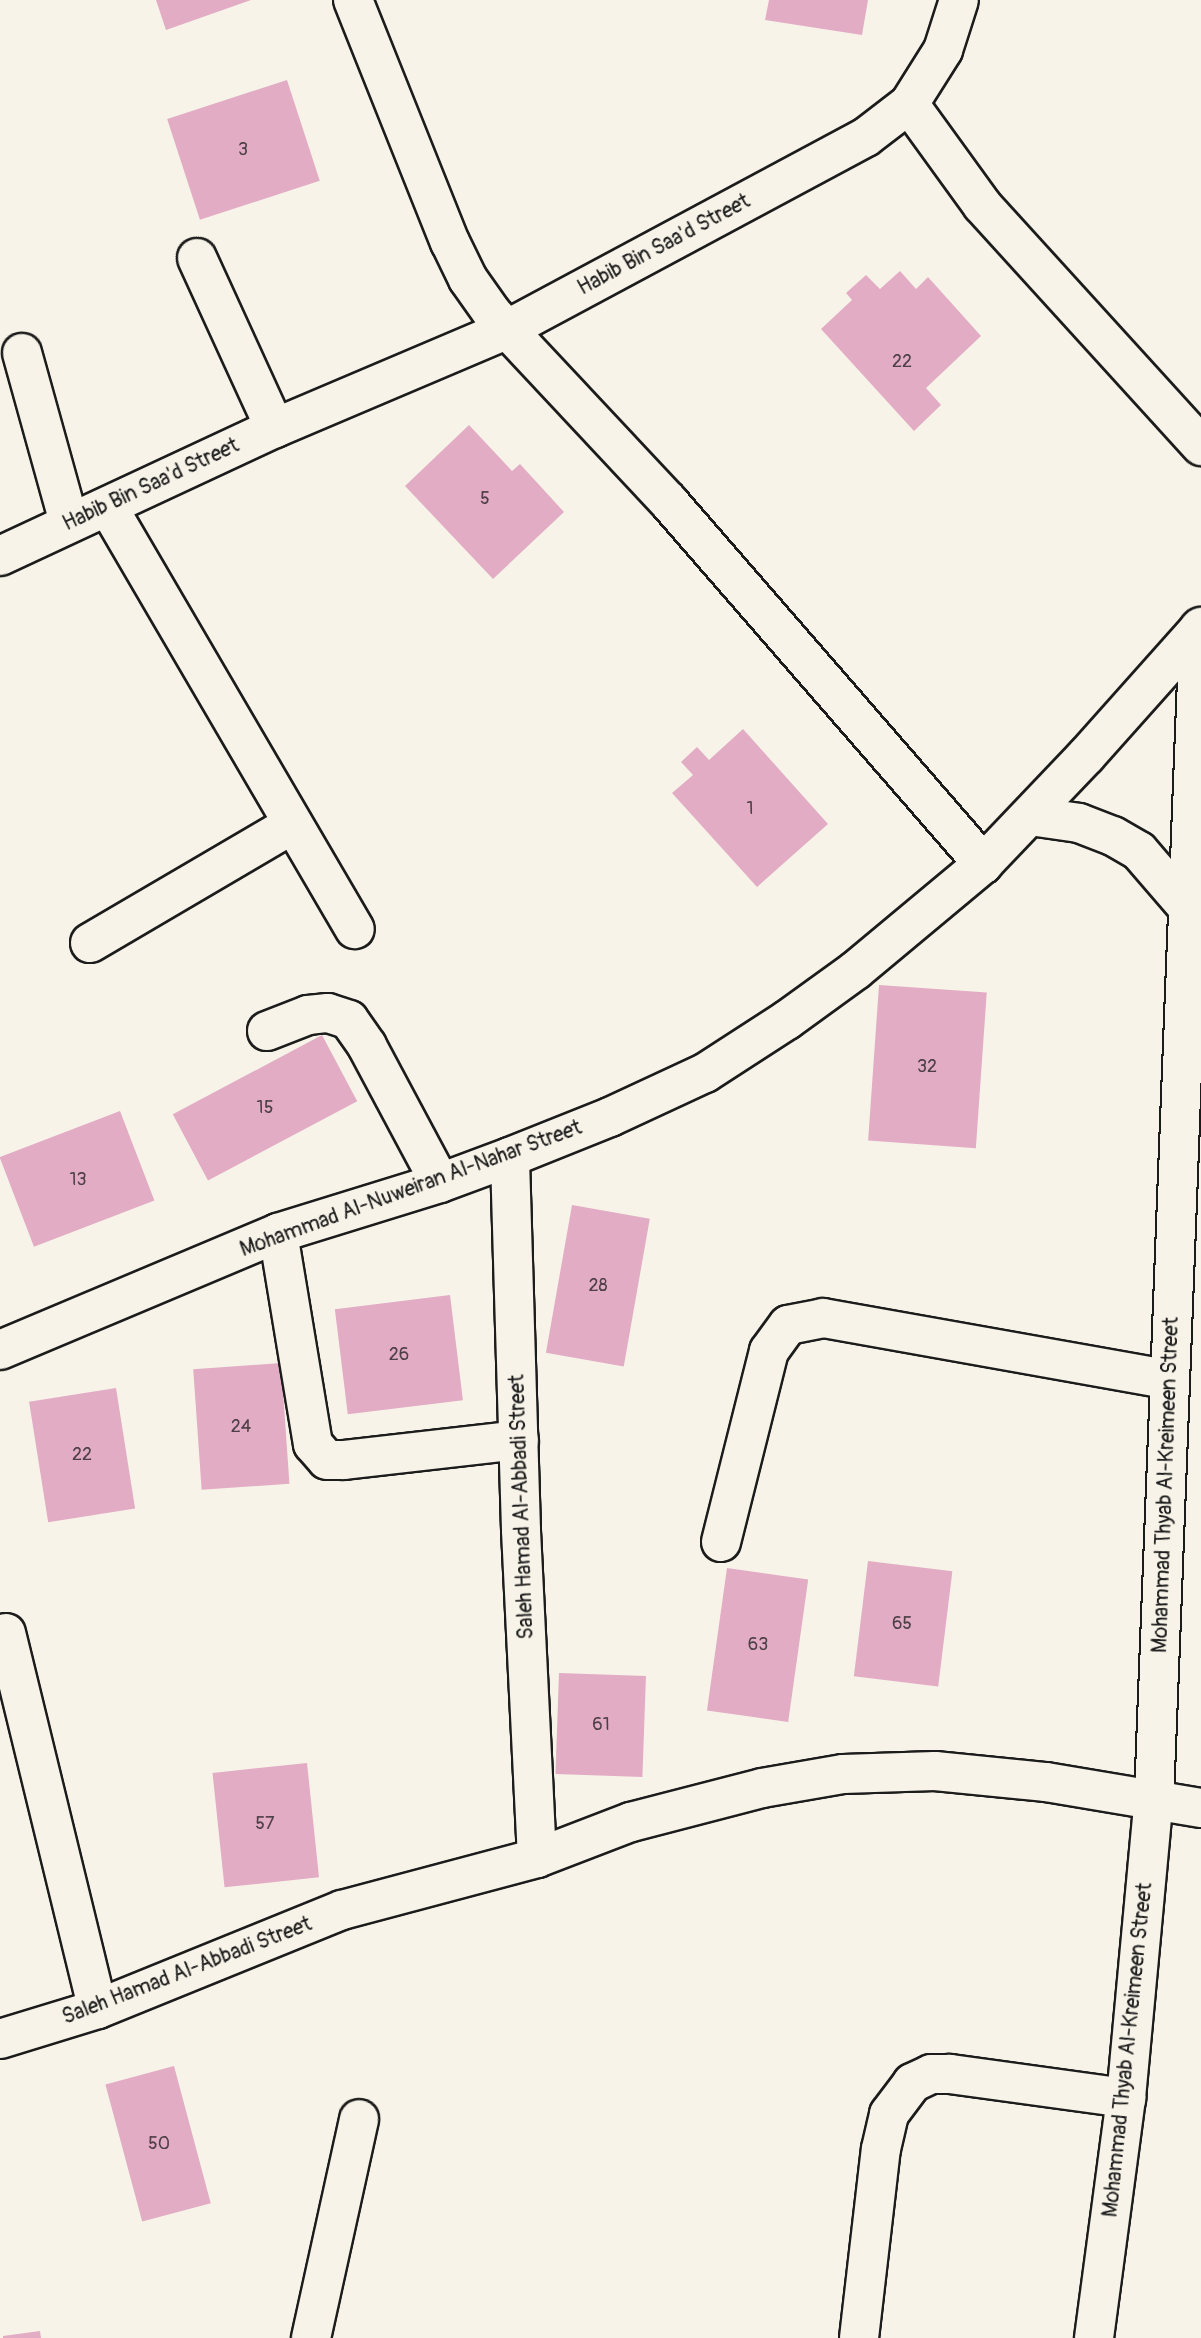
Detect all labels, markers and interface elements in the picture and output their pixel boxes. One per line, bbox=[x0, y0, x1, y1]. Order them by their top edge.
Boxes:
house number: 3 bbox=[238, 139, 248, 161]
street label: Habib Bin Saa'd Street bbox=[574, 189, 754, 301]
house number: 22 bbox=[892, 351, 912, 373]
street label: Habib Bin Saa'd Street bbox=[59, 433, 243, 537]
house number: 5 bbox=[480, 488, 490, 510]
house number: 1 bbox=[746, 798, 754, 820]
house number: 32 bbox=[917, 1056, 937, 1078]
house number: 15 bbox=[257, 1097, 273, 1119]
street label: Mohammad Al-Nuweiran Al-Nahar Street bbox=[237, 1115, 585, 1263]
house number: 13 bbox=[69, 1169, 87, 1191]
house number: 28 bbox=[588, 1275, 608, 1297]
street label: Mohammad Thyab Al-Kreimeen Street bbox=[1148, 1317, 1184, 1653]
house number: 26 bbox=[389, 1344, 409, 1366]
street label: Saleh Hamad Al-Abbadi Street bbox=[505, 1374, 539, 1640]
house number: 24 bbox=[231, 1416, 251, 1438]
house number: 22 bbox=[72, 1444, 92, 1466]
house number: 65 bbox=[892, 1613, 912, 1635]
house number: 63 bbox=[748, 1634, 768, 1656]
house number: 61 bbox=[592, 1714, 610, 1736]
house number: 57 bbox=[255, 1813, 275, 1835]
street label: Mohammad Thyab Al-Kreimeen Street bbox=[1098, 1881, 1158, 2219]
street label: Saleh Hamad Al-Abbadi Street bbox=[59, 1912, 315, 2030]
house number: 50 bbox=[148, 2133, 170, 2155]

